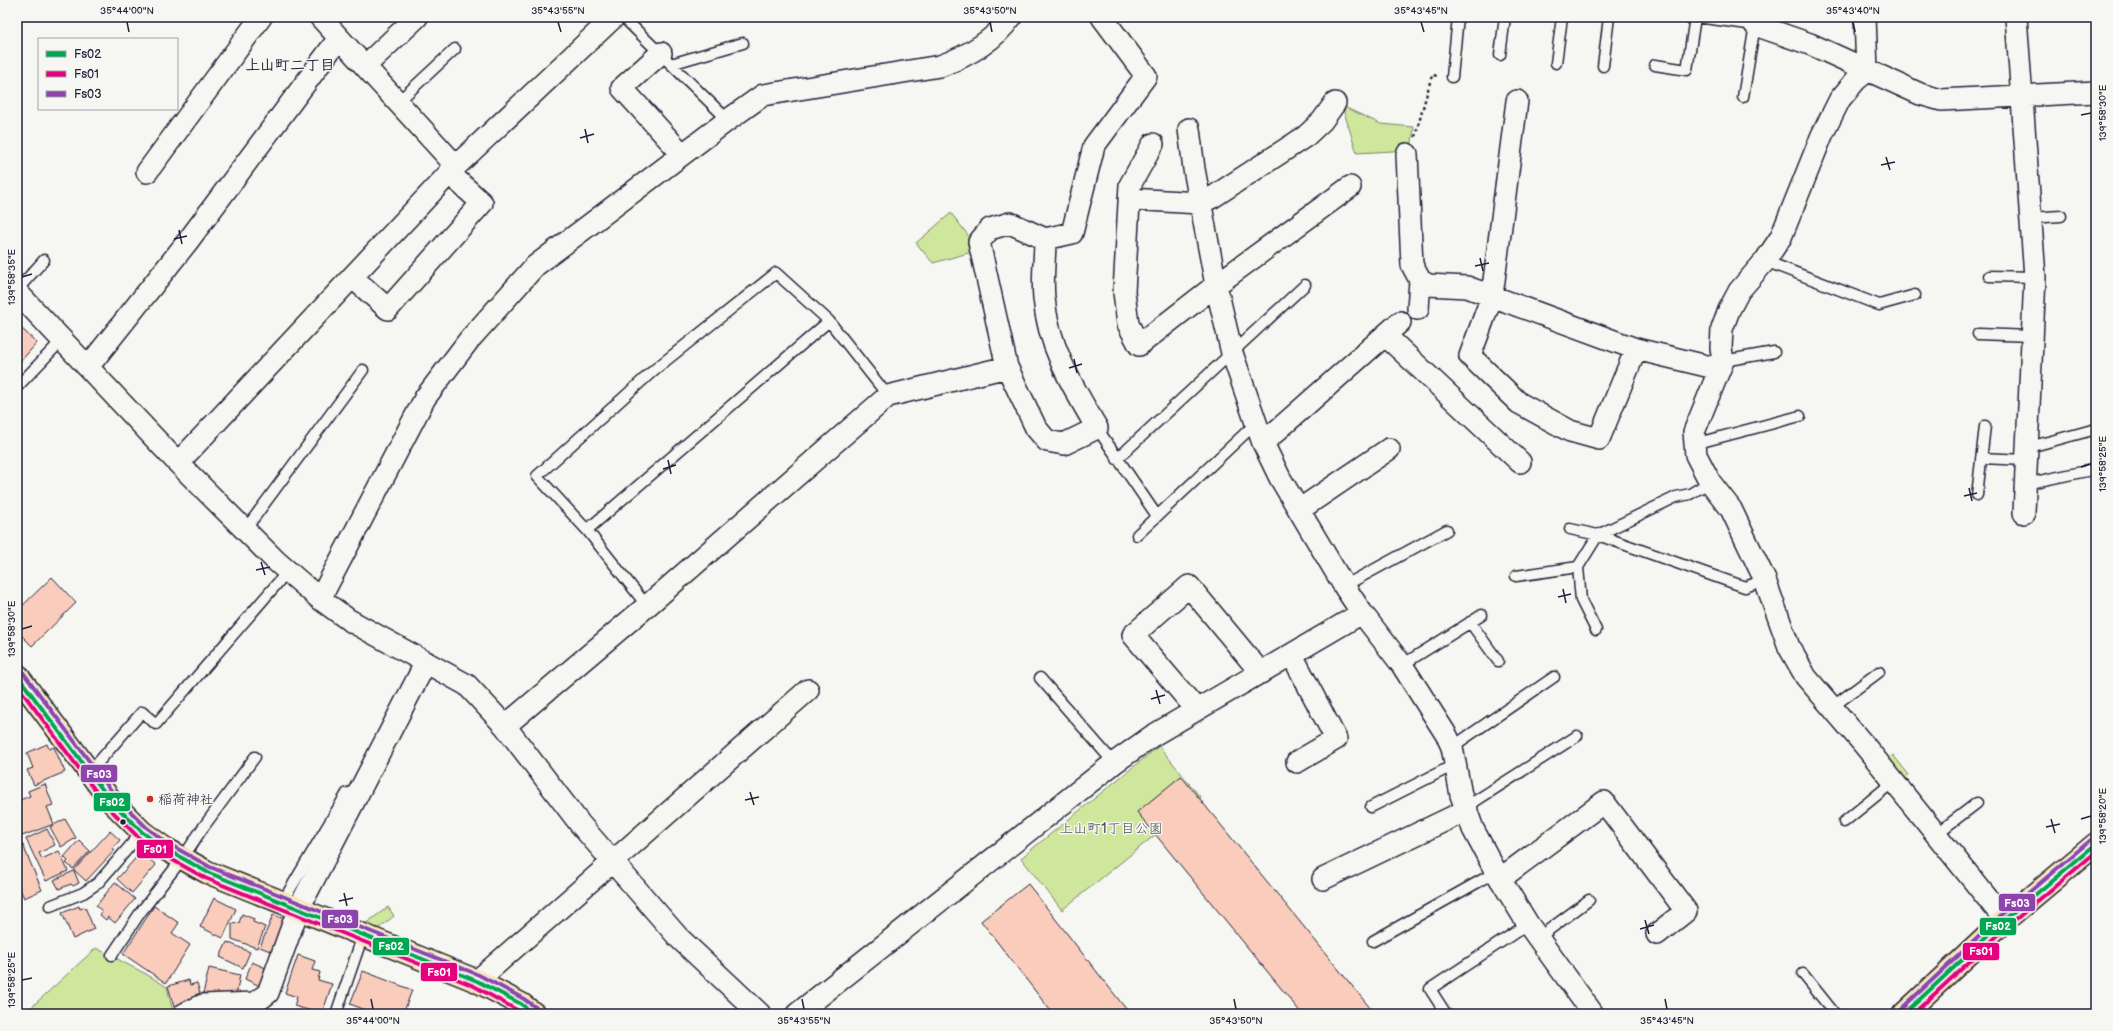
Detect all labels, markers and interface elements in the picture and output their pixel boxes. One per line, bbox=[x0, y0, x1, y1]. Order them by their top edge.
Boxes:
text: 35°44'00"N bbox=[100, 5, 154, 17]
text: 35°43'55"N bbox=[531, 5, 585, 17]
text: 35°43'50"N bbox=[963, 5, 1017, 17]
text: 35°43'45"N bbox=[1394, 5, 1448, 17]
text: 35°43'40"N bbox=[1826, 5, 1880, 17]
legend bbox=[38, 38, 178, 110]
text: Fs02 bbox=[74, 47, 101, 62]
district label: 上山町二丁目 bbox=[245, 56, 335, 75]
text: Fs01 bbox=[74, 67, 99, 82]
text: 139°58'30"E bbox=[2097, 84, 2109, 141]
text: Fs03 bbox=[74, 87, 102, 102]
text: 139°58'35"E bbox=[6, 248, 18, 305]
text: 139°58'25"E bbox=[2097, 436, 2109, 492]
text: 139°58'30"E bbox=[6, 600, 18, 657]
line badge: Fs03 bbox=[80, 764, 118, 783]
text: Fs03 bbox=[86, 768, 112, 781]
text: 139°58'20"E bbox=[2097, 787, 2109, 844]
place label: 稲荷神社 bbox=[158, 791, 214, 808]
line badge: Fs02 bbox=[93, 792, 131, 812]
marker: 稲荷神社 bbox=[145, 794, 155, 804]
text: Fs02 bbox=[99, 796, 125, 809]
unlabelled marker bbox=[118, 817, 128, 827]
park label: 上山町1丁目公園 bbox=[1059, 820, 1163, 837]
line badge: Fs01 bbox=[136, 839, 174, 859]
text: Fs01 bbox=[143, 843, 167, 856]
line badge: Fs03 bbox=[1998, 893, 2036, 912]
text: Fs03 bbox=[2004, 897, 2030, 910]
line badge: Fs03 bbox=[321, 909, 359, 929]
text: Fs03 bbox=[327, 913, 353, 926]
line badge: Fs02 bbox=[1979, 917, 2017, 936]
text: Fs02 bbox=[1985, 920, 2011, 933]
line badge: Fs02 bbox=[372, 937, 410, 956]
text: Fs02 bbox=[378, 940, 404, 953]
line badge: Fs01 bbox=[1962, 942, 2000, 961]
text: Fs01 bbox=[1969, 945, 1993, 958]
text: 139°58'25"E bbox=[6, 952, 18, 1008]
line badge: Fs01 bbox=[420, 962, 458, 982]
text: Fs01 bbox=[427, 966, 451, 979]
text: 35°44'00"N bbox=[346, 1015, 400, 1027]
text: 35°43'55"N bbox=[777, 1015, 831, 1027]
text: 35°43'50"N bbox=[1209, 1015, 1263, 1027]
text: 35°43'45"N bbox=[1640, 1015, 1694, 1027]

